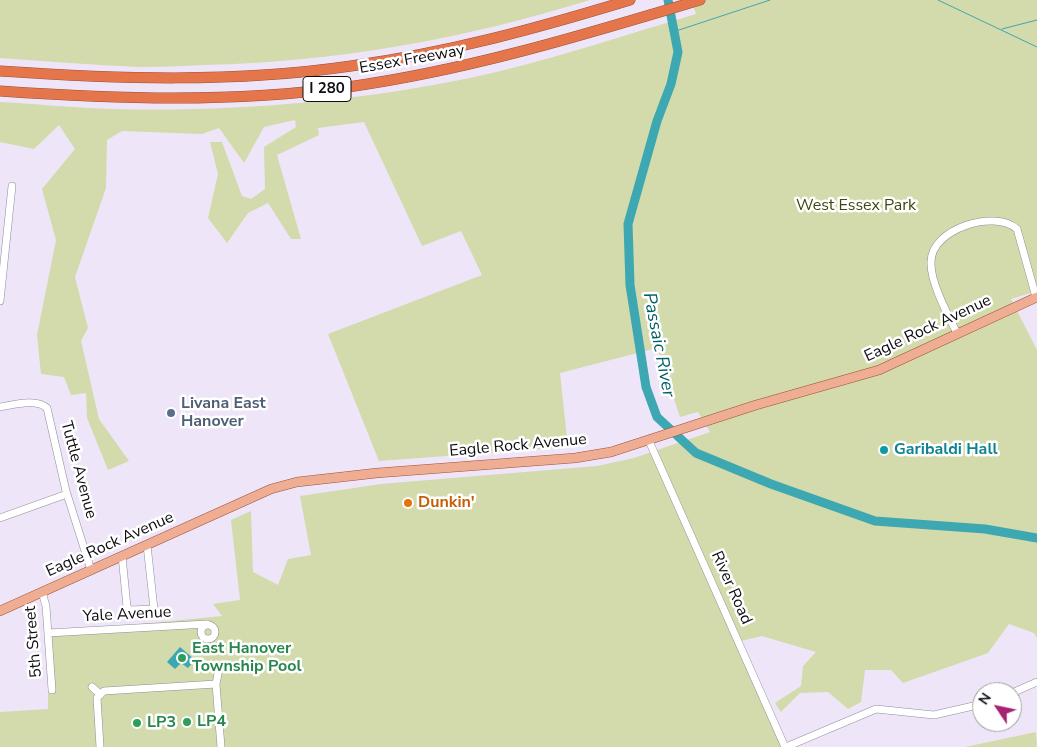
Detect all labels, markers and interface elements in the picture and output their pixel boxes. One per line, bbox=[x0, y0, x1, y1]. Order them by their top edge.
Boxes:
street label: Essex Freeway bbox=[358, 41, 466, 79]
road number: I 280 bbox=[303, 76, 351, 102]
park label: West Essex Park bbox=[796, 196, 916, 216]
water label: Passaic River bbox=[637, 291, 679, 399]
street label: Eagle Rock Avenue bbox=[862, 291, 994, 367]
place label: Livana East Hanover bbox=[181, 394, 266, 432]
marker: Livana East Hanover bbox=[165, 407, 177, 419]
street label: Tuttle Avenue bbox=[56, 419, 100, 521]
street label: Eagle Rock Avenue bbox=[449, 430, 587, 462]
place label: Garibaldi Hall bbox=[894, 440, 998, 460]
marker: Garibaldi Hall bbox=[878, 444, 890, 456]
place label: Dunkin' bbox=[418, 493, 475, 513]
marker: Dunkin' bbox=[402, 497, 414, 509]
street label: Eagle Rock Avenue bbox=[43, 508, 177, 582]
street label: River Road bbox=[706, 548, 756, 628]
street label: Yale Avenue bbox=[82, 603, 172, 627]
street label: 5th Street bbox=[21, 605, 47, 679]
place label: East Hanover Township Pool bbox=[192, 639, 301, 677]
marker: East Hanover Township Pool bbox=[176, 652, 188, 664]
north arrow bbox=[972, 682, 1022, 732]
text: N bbox=[974, 689, 996, 709]
place label: LP4 bbox=[197, 712, 226, 732]
place label: LP3 bbox=[147, 713, 176, 733]
marker: LP4 bbox=[181, 716, 193, 728]
marker: LP3 bbox=[131, 717, 143, 729]

